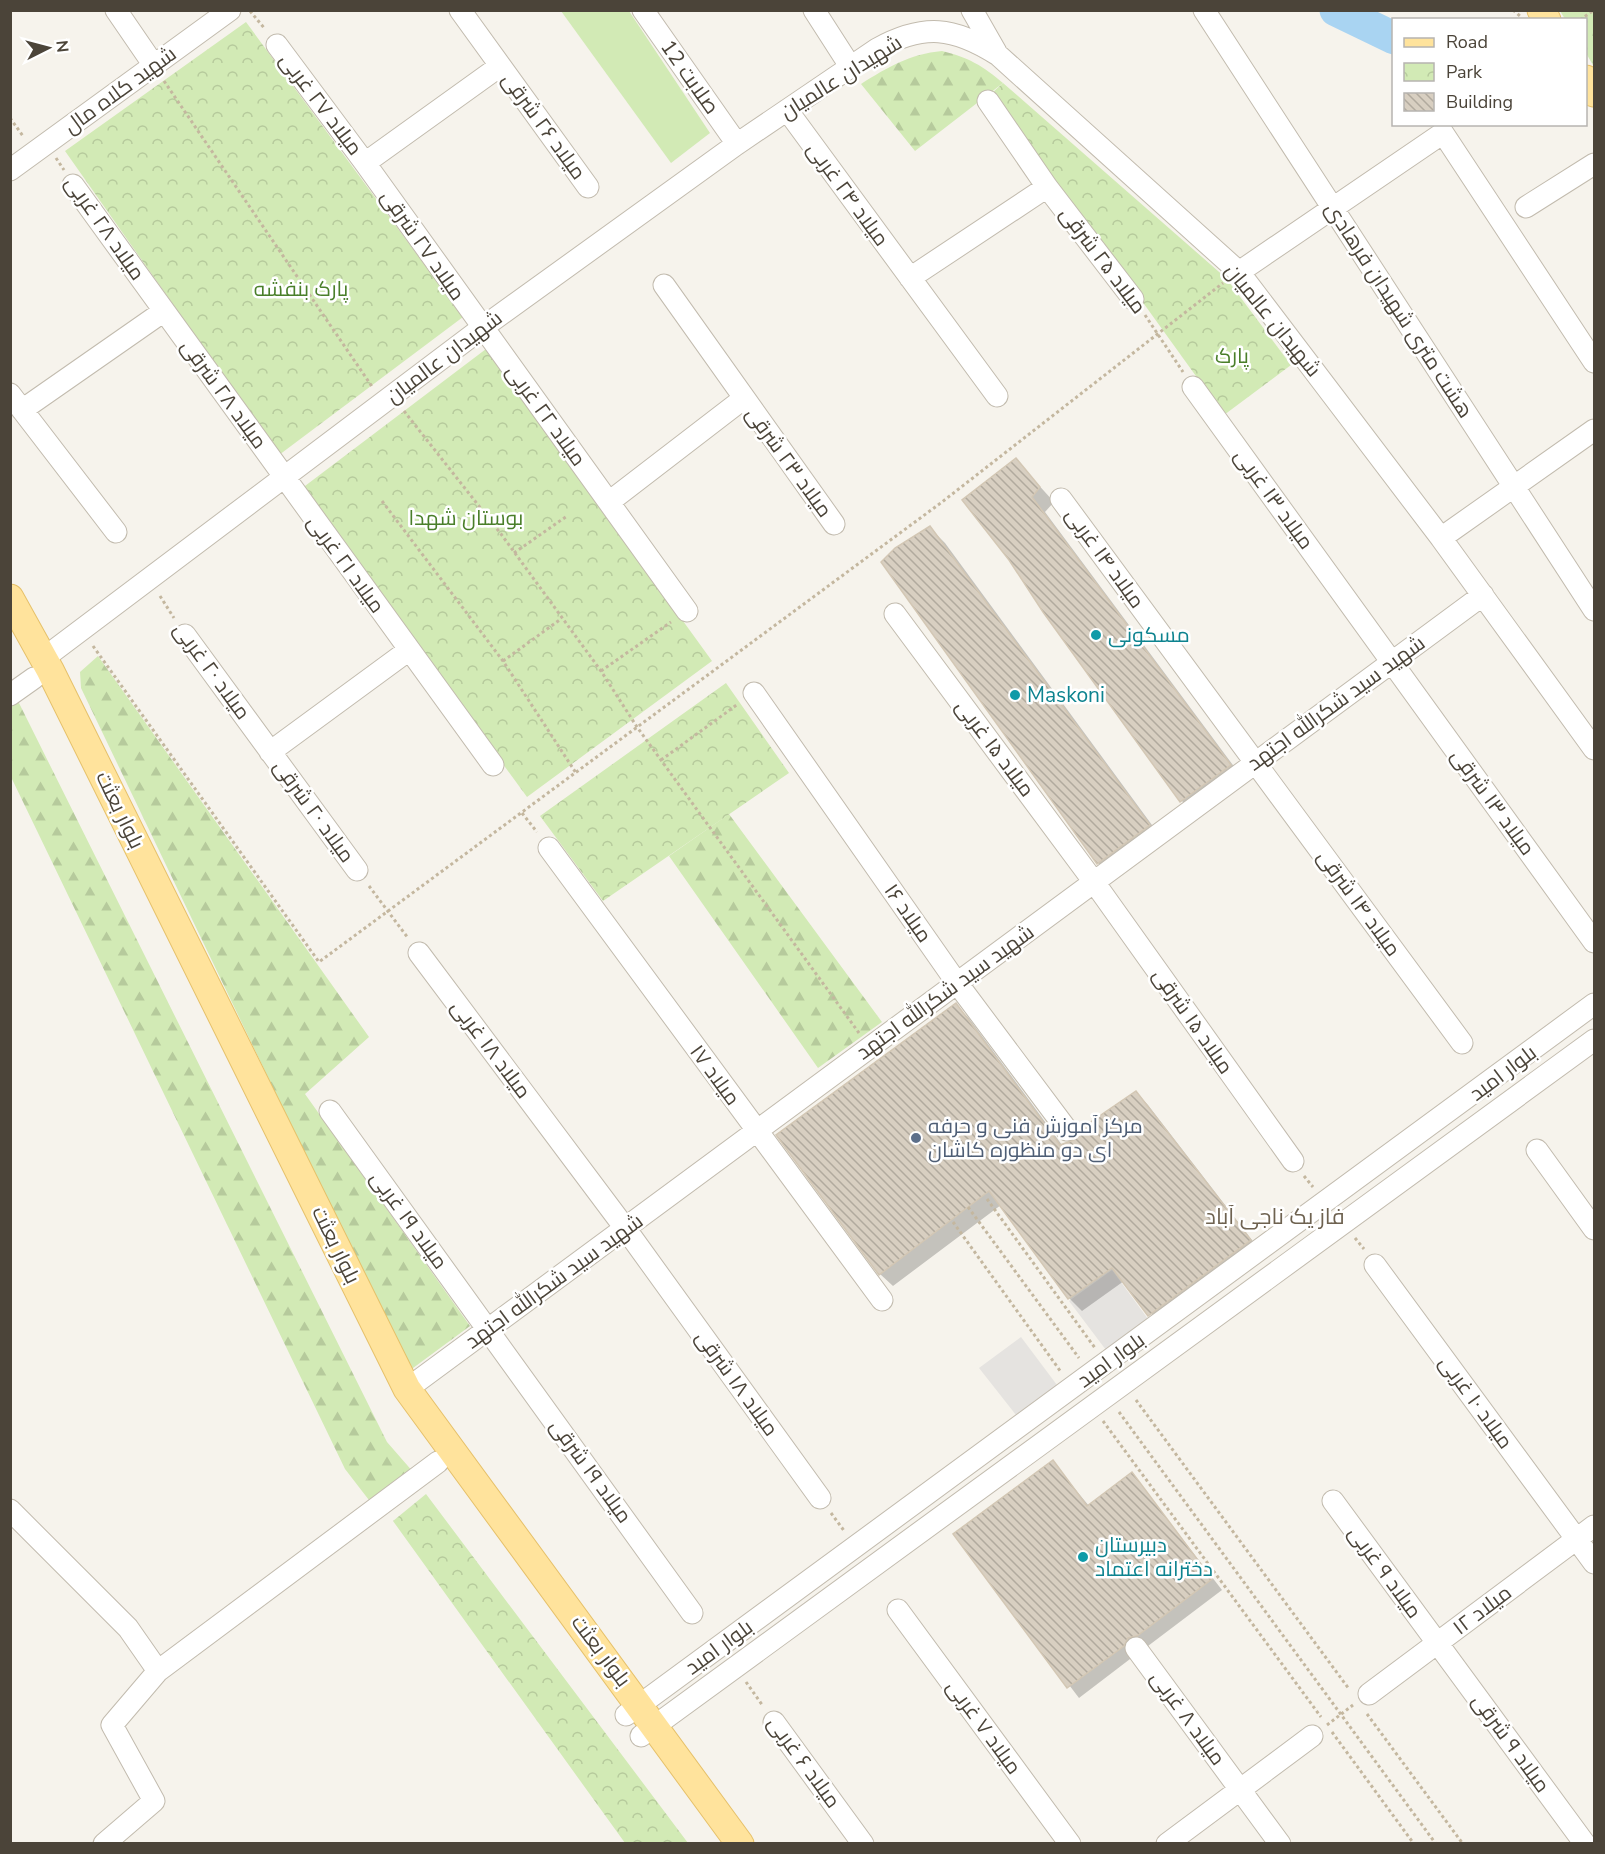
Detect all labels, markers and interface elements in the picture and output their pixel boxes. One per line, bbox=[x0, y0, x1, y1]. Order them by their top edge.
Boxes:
north arrow bbox=[18, 18, 78, 78]
legend bbox=[1392, 18, 1587, 126]
street label: شهیدان عالمیان bbox=[775, 28, 907, 126]
text: Road bbox=[1446, 30, 1488, 54]
street label: صلابت 12 bbox=[654, 34, 726, 120]
text: N bbox=[50, 39, 73, 54]
street label: شهید کلاه مال bbox=[58, 40, 182, 140]
street label: میلاد ۲۷ غربی bbox=[273, 47, 369, 161]
text: Park bbox=[1446, 60, 1483, 84]
street label: میلاد ۲۶ شرقی bbox=[496, 67, 592, 185]
text: Building bbox=[1446, 90, 1513, 114]
street label: میلاد ۲۴ غربی bbox=[801, 136, 895, 252]
street label: میلاد ۲۸ غربی bbox=[59, 170, 151, 286]
street label: میلاد ۲۷ شرقی bbox=[374, 184, 472, 306]
street label: هشت متری شهیدان فرهادی bbox=[1319, 197, 1479, 423]
street label: میلاد ۲۵ شرقی bbox=[1053, 201, 1153, 319]
street label: شهیدان عالمیان bbox=[1219, 257, 1327, 383]
park label: پارک بنفشه bbox=[254, 275, 349, 303]
street label: شهیدان عالمیان bbox=[380, 304, 508, 410]
street label: میلاد ۲۸ شرقی bbox=[175, 333, 273, 455]
park label: پارک bbox=[1215, 342, 1249, 370]
street label: میلاد ۲۲ غربی bbox=[499, 358, 593, 472]
street label: میلاد ۲۳ شرقی bbox=[739, 401, 839, 523]
street label: میلاد ۱۳ غربی bbox=[1228, 443, 1320, 555]
street label: میلاد ۱۴ غربی bbox=[1059, 502, 1151, 614]
park label: بوستان شهدا bbox=[409, 504, 523, 532]
street label: میلاد ۲۱ غربی bbox=[301, 509, 391, 619]
street label: میلاد ۲۰ غربی bbox=[167, 617, 257, 725]
place label: مسکونی bbox=[1108, 621, 1190, 649]
marker: مسکونی bbox=[1089, 628, 1103, 642]
street label: شهید سید شکرالله اجتهد bbox=[1241, 629, 1431, 777]
place label: Maskoni bbox=[1027, 681, 1105, 709]
marker: Maskoni bbox=[1008, 688, 1022, 702]
street label: میلاد ۱۵ غربی bbox=[949, 693, 1041, 803]
street label: میلاد ۱۳ شرقی bbox=[1445, 743, 1541, 861]
street label: میلاد ۲۰ شرقی bbox=[267, 754, 361, 868]
street label: بلوار بعثت bbox=[89, 767, 151, 853]
street label: میلاد ۱۴ شرقی bbox=[1311, 844, 1407, 962]
street label: میلاد ۱۶ bbox=[878, 878, 938, 948]
street label: شهید سید شکرالله اجتهد bbox=[850, 918, 1040, 1066]
street label: میلاد ۱۵ شرقی bbox=[1146, 963, 1240, 1079]
street label: میلاد ۱۸ غربی bbox=[445, 994, 537, 1104]
street label: میلاد ۱۷ bbox=[683, 1039, 747, 1111]
street label: بلوار امید bbox=[1464, 1039, 1542, 1107]
place label: مرکز آموزش فنی و حرفه ای دو منظوره کاشان bbox=[928, 1112, 1143, 1164]
marker: مرکز آموزش فنی و حرفه ای دو منظوره کاشان bbox=[909, 1131, 923, 1145]
street label: میلاد ۱۹ غربی bbox=[364, 1165, 454, 1275]
street label: بلوار بعثت bbox=[305, 1202, 367, 1288]
district label: فاز یک ناجی آباد bbox=[1205, 1202, 1345, 1232]
street label: شهید سید شکرالله اجتهد bbox=[459, 1207, 649, 1355]
street label: میلاد ۱۸ شرقی bbox=[689, 1324, 785, 1442]
street label: بلوار امید bbox=[1071, 1326, 1151, 1394]
street label: میلاد ۱۰ غربی bbox=[1433, 1350, 1519, 1454]
street label: میلاد ۱۹ شرقی bbox=[544, 1413, 638, 1529]
street label: میلاد ۹ غربی bbox=[1342, 1520, 1428, 1624]
place label: دبیرستان دخترانه اعتماد bbox=[1095, 1531, 1213, 1583]
marker: دبیرستان دخترانه اعتماد bbox=[1076, 1550, 1090, 1564]
street label: میلاد ۱۲ bbox=[1447, 1579, 1517, 1641]
street label: بلوار بعثت bbox=[565, 1609, 637, 1693]
street label: بلوار امید bbox=[679, 1613, 759, 1681]
street label: میلاد ۸ غربی bbox=[1144, 1665, 1232, 1771]
street label: میلاد ۷ غربی bbox=[940, 1674, 1028, 1780]
street label: میلاد ۹ شرقی bbox=[1466, 1688, 1556, 1798]
street label: میلاد ۶ غربی bbox=[761, 1710, 847, 1814]

